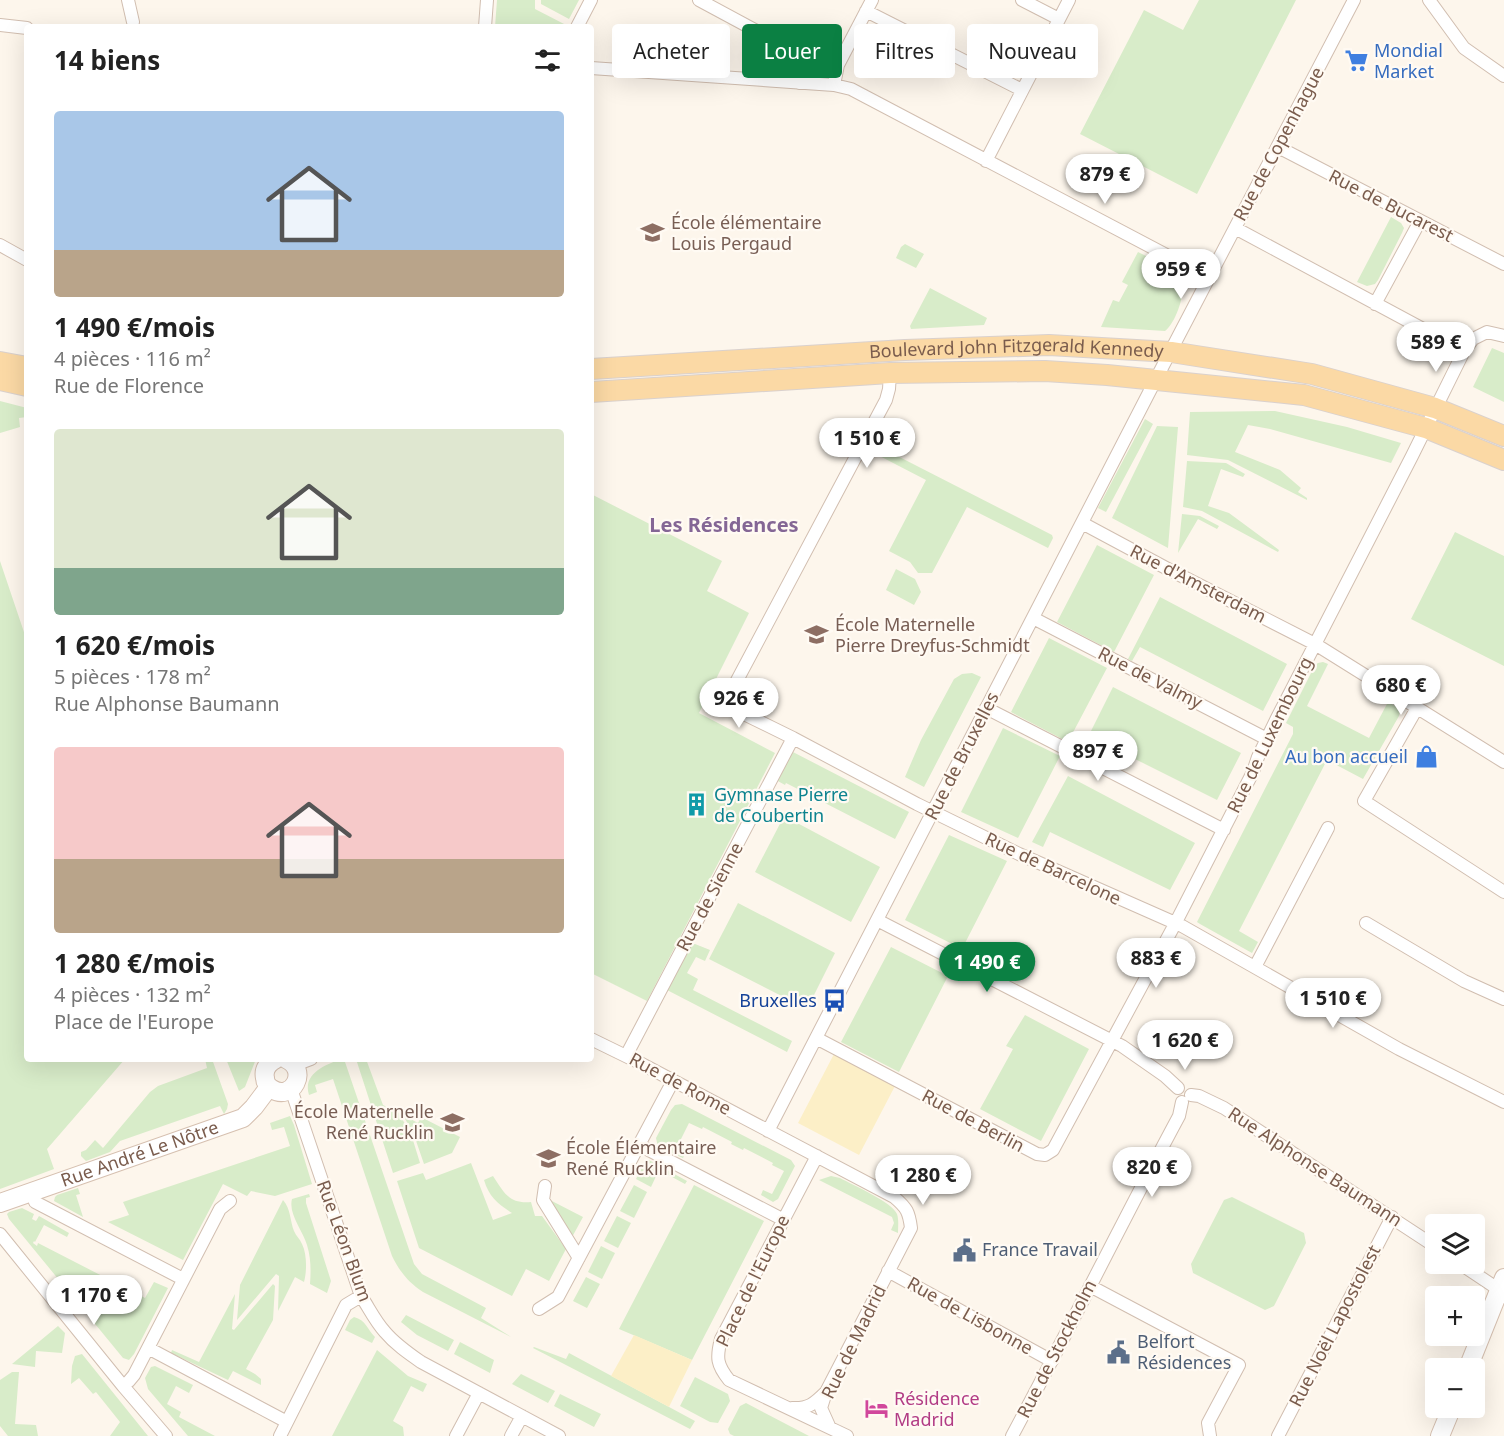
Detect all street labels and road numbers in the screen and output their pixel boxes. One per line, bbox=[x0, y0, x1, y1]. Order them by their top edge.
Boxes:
street label: Rue de Copenhague bbox=[1227, 62, 1329, 225]
street label: Rue de Bucarest bbox=[1325, 163, 1458, 247]
street label: Boulevard John Fitzgerald Kennedy bbox=[868, 332, 1165, 363]
street label: Rue d'Amsterdam bbox=[1126, 538, 1271, 628]
street label: Rue de Valmy bbox=[1094, 640, 1208, 714]
street label: Rue de Luxembourg bbox=[1221, 652, 1317, 817]
street label: Rue de Bruxelles bbox=[918, 687, 1004, 824]
street label: Rue de Barcelone bbox=[981, 826, 1125, 910]
street label: Rue de Sienne bbox=[670, 838, 748, 955]
street label: Rue de Rome bbox=[625, 1046, 736, 1120]
street label: Rue de Berlin bbox=[918, 1083, 1029, 1157]
street label: Rue Alphonse Baumann bbox=[1224, 1101, 1407, 1232]
street label: Rue André Le Nôtre bbox=[57, 1115, 221, 1192]
street label: Rue Léon Blum bbox=[312, 1177, 378, 1305]
street label: Place de l'Europe bbox=[710, 1211, 794, 1351]
street label: Rue Noël Lapostolest bbox=[1283, 1240, 1386, 1411]
street label: Rue de Lisbonne bbox=[903, 1271, 1038, 1360]
street label: Rue de Stockholm bbox=[1011, 1275, 1101, 1422]
street label: Rue de Madrid bbox=[815, 1281, 891, 1402]

